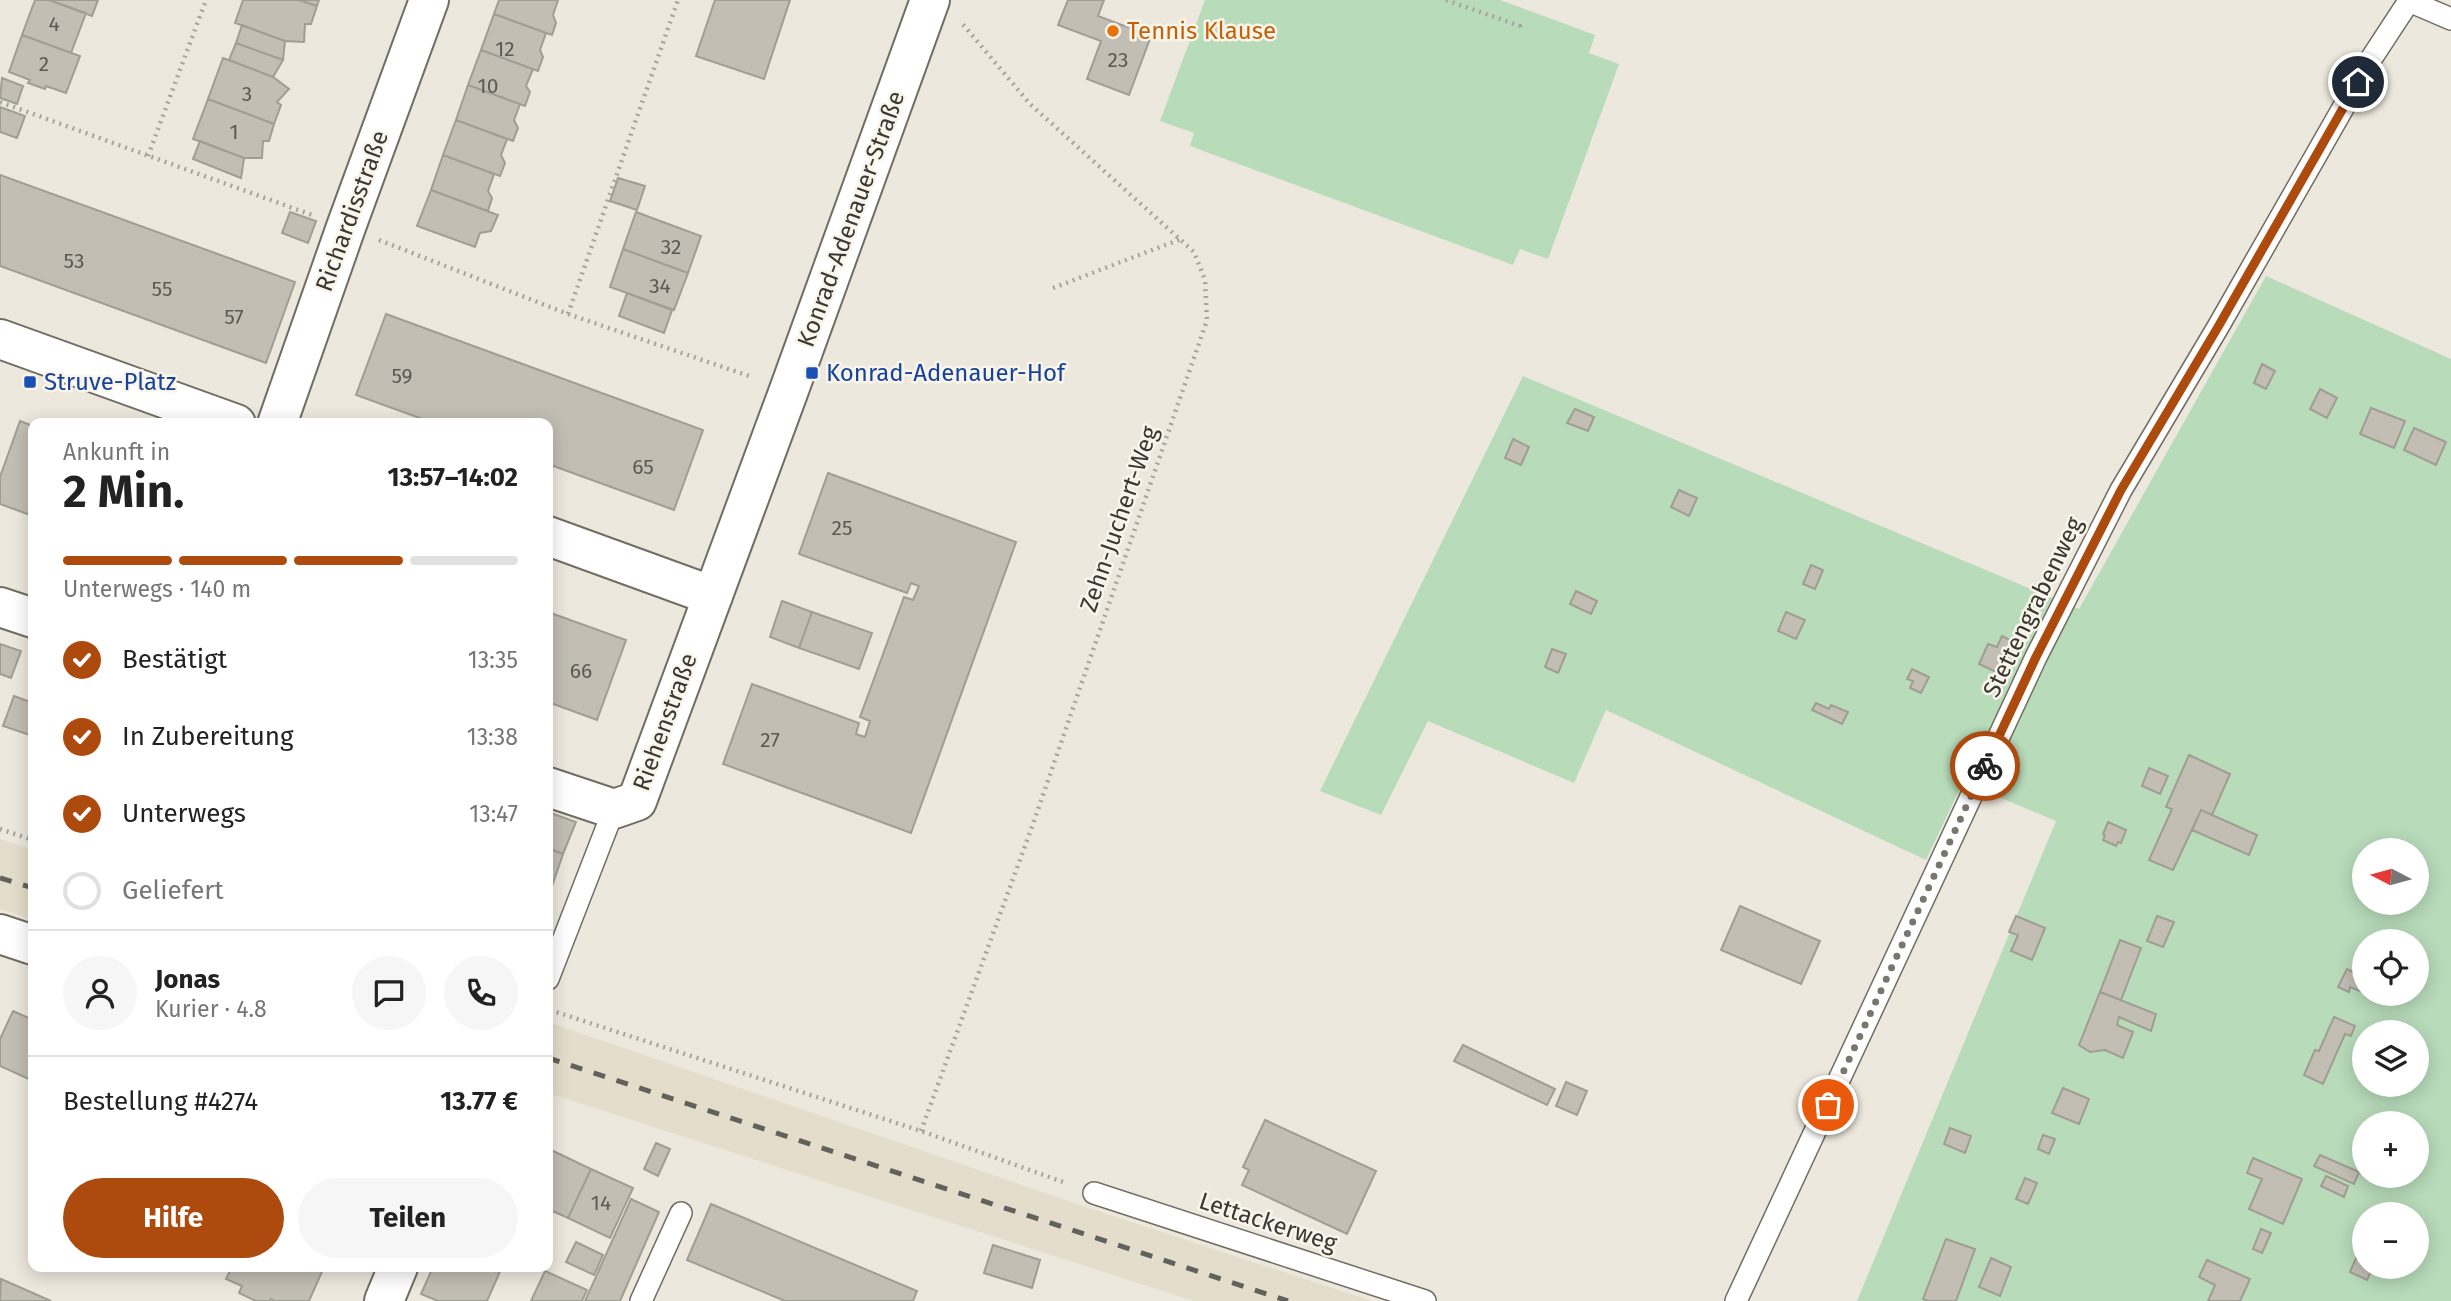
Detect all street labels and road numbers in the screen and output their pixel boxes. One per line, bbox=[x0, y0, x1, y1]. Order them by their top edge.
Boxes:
street label: Konrad-Adenauer-Straße bbox=[792, 87, 910, 351]
street label: Richardisstraße bbox=[310, 127, 394, 295]
street label: Zehn-Juchert-Weg bbox=[1074, 422, 1164, 615]
street label: Stettengrabenweg bbox=[1977, 512, 2089, 702]
street label: Riehenstraße bbox=[627, 649, 703, 795]
street label: Lettackerweg bbox=[1196, 1187, 1341, 1258]

